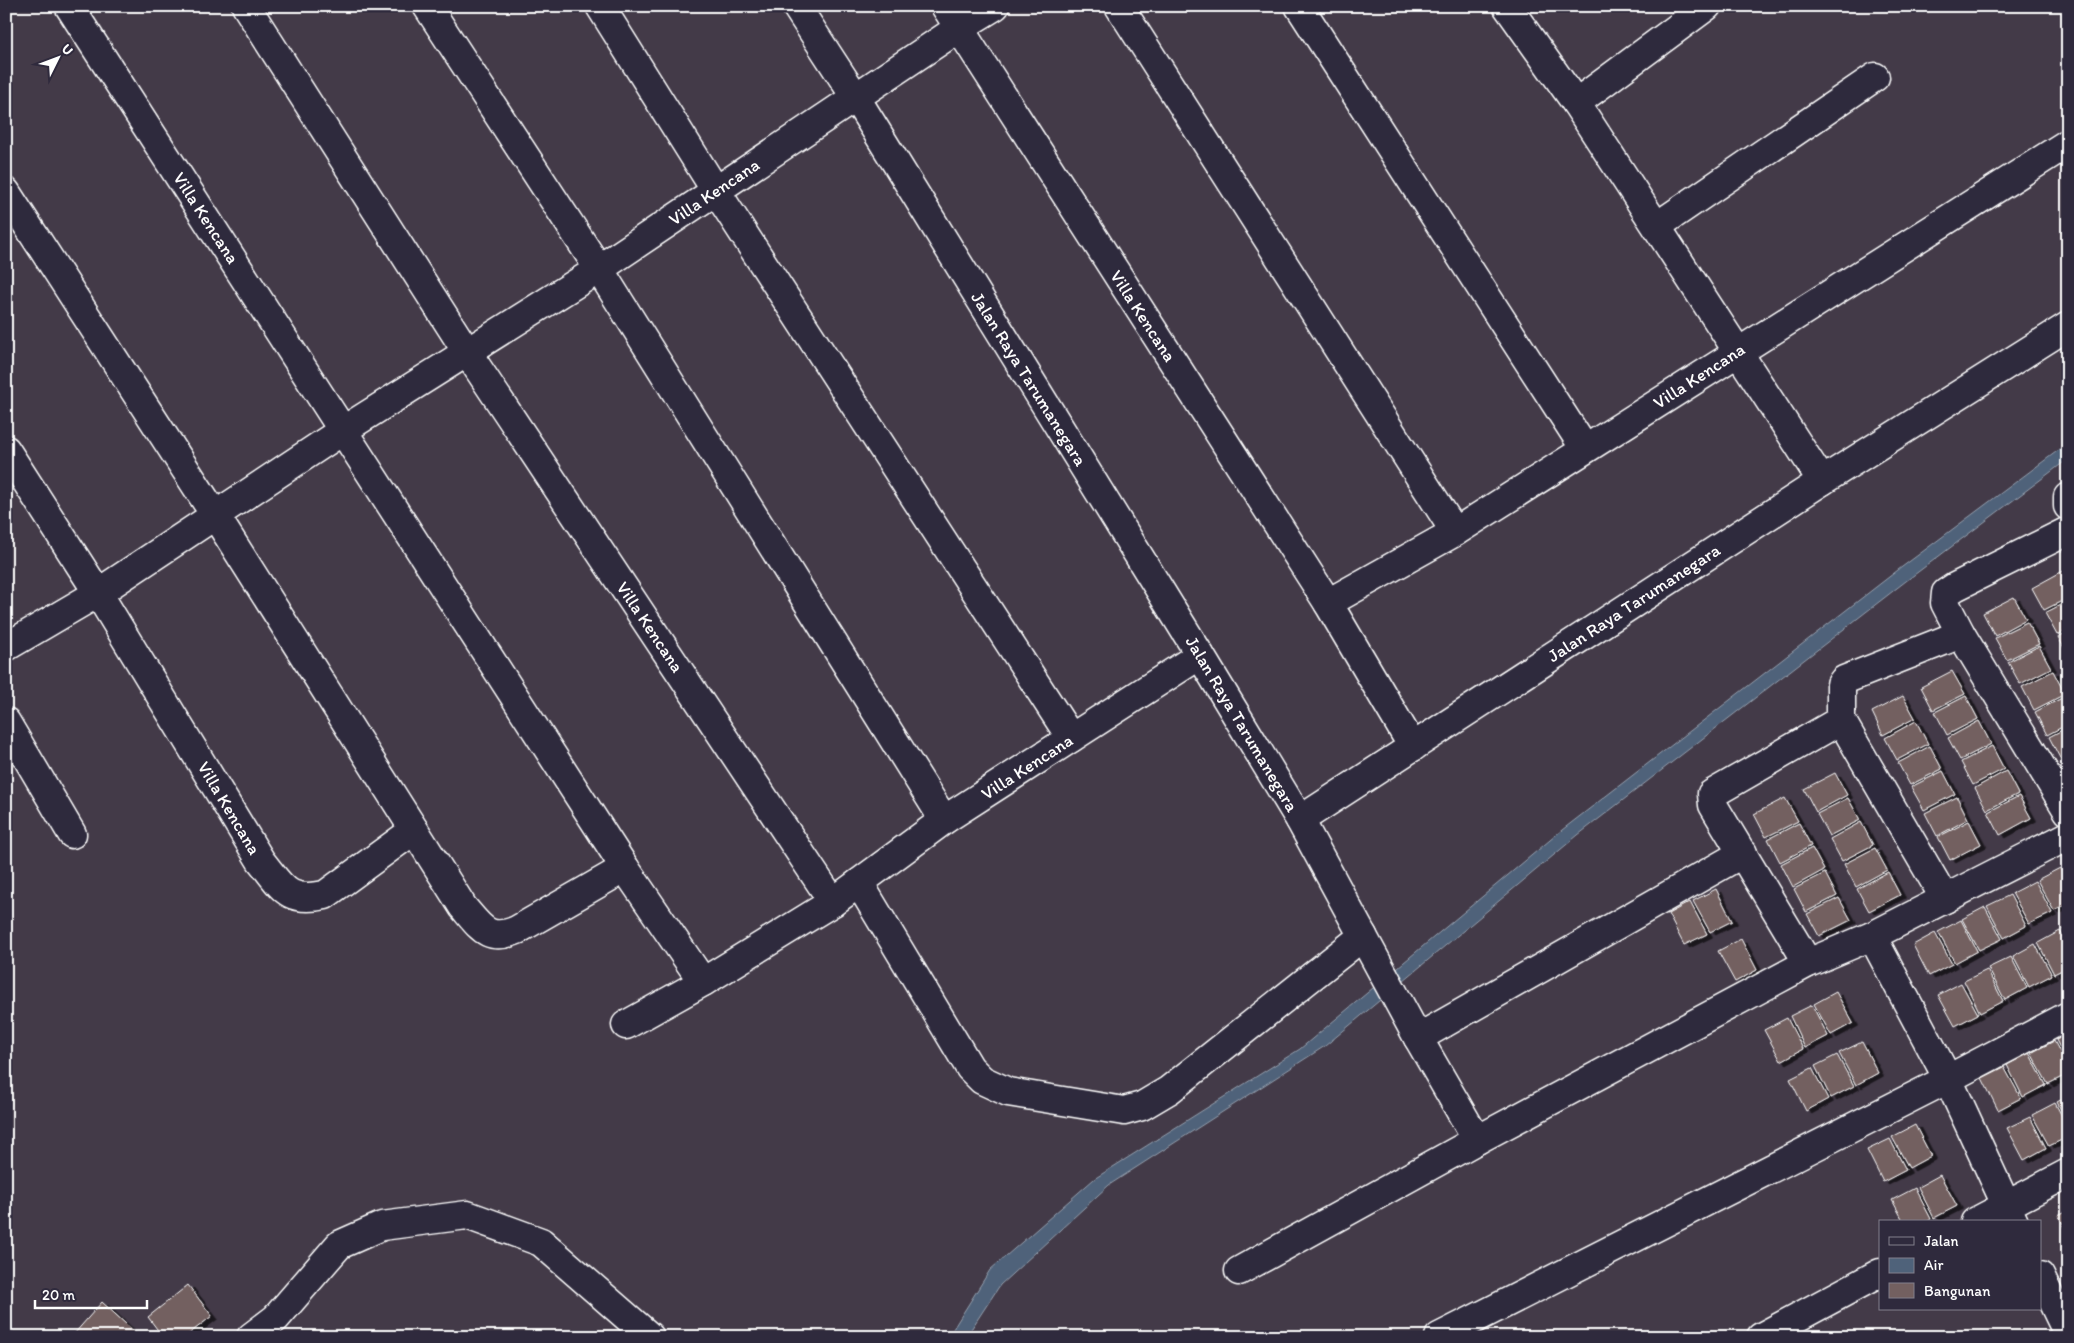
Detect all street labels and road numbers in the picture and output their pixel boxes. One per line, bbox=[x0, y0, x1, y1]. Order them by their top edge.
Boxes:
street label: Villa Kencana bbox=[664, 154, 764, 230]
street label: Villa Kencana bbox=[168, 168, 244, 268]
street label: Villa Kencana bbox=[1105, 266, 1181, 366]
street label: Jalan Raya Tarumanegara bbox=[966, 288, 1092, 471]
street label: Villa Kencana bbox=[1649, 338, 1749, 414]
street label: Jalan Raya Tarumanegara bbox=[1544, 539, 1725, 667]
street label: Villa Kencana bbox=[612, 577, 688, 677]
street label: Jalan Raya Tarumanegara bbox=[1181, 632, 1304, 816]
street label: Villa Kencana bbox=[977, 729, 1077, 805]
street label: Villa Kencana bbox=[193, 757, 265, 859]

